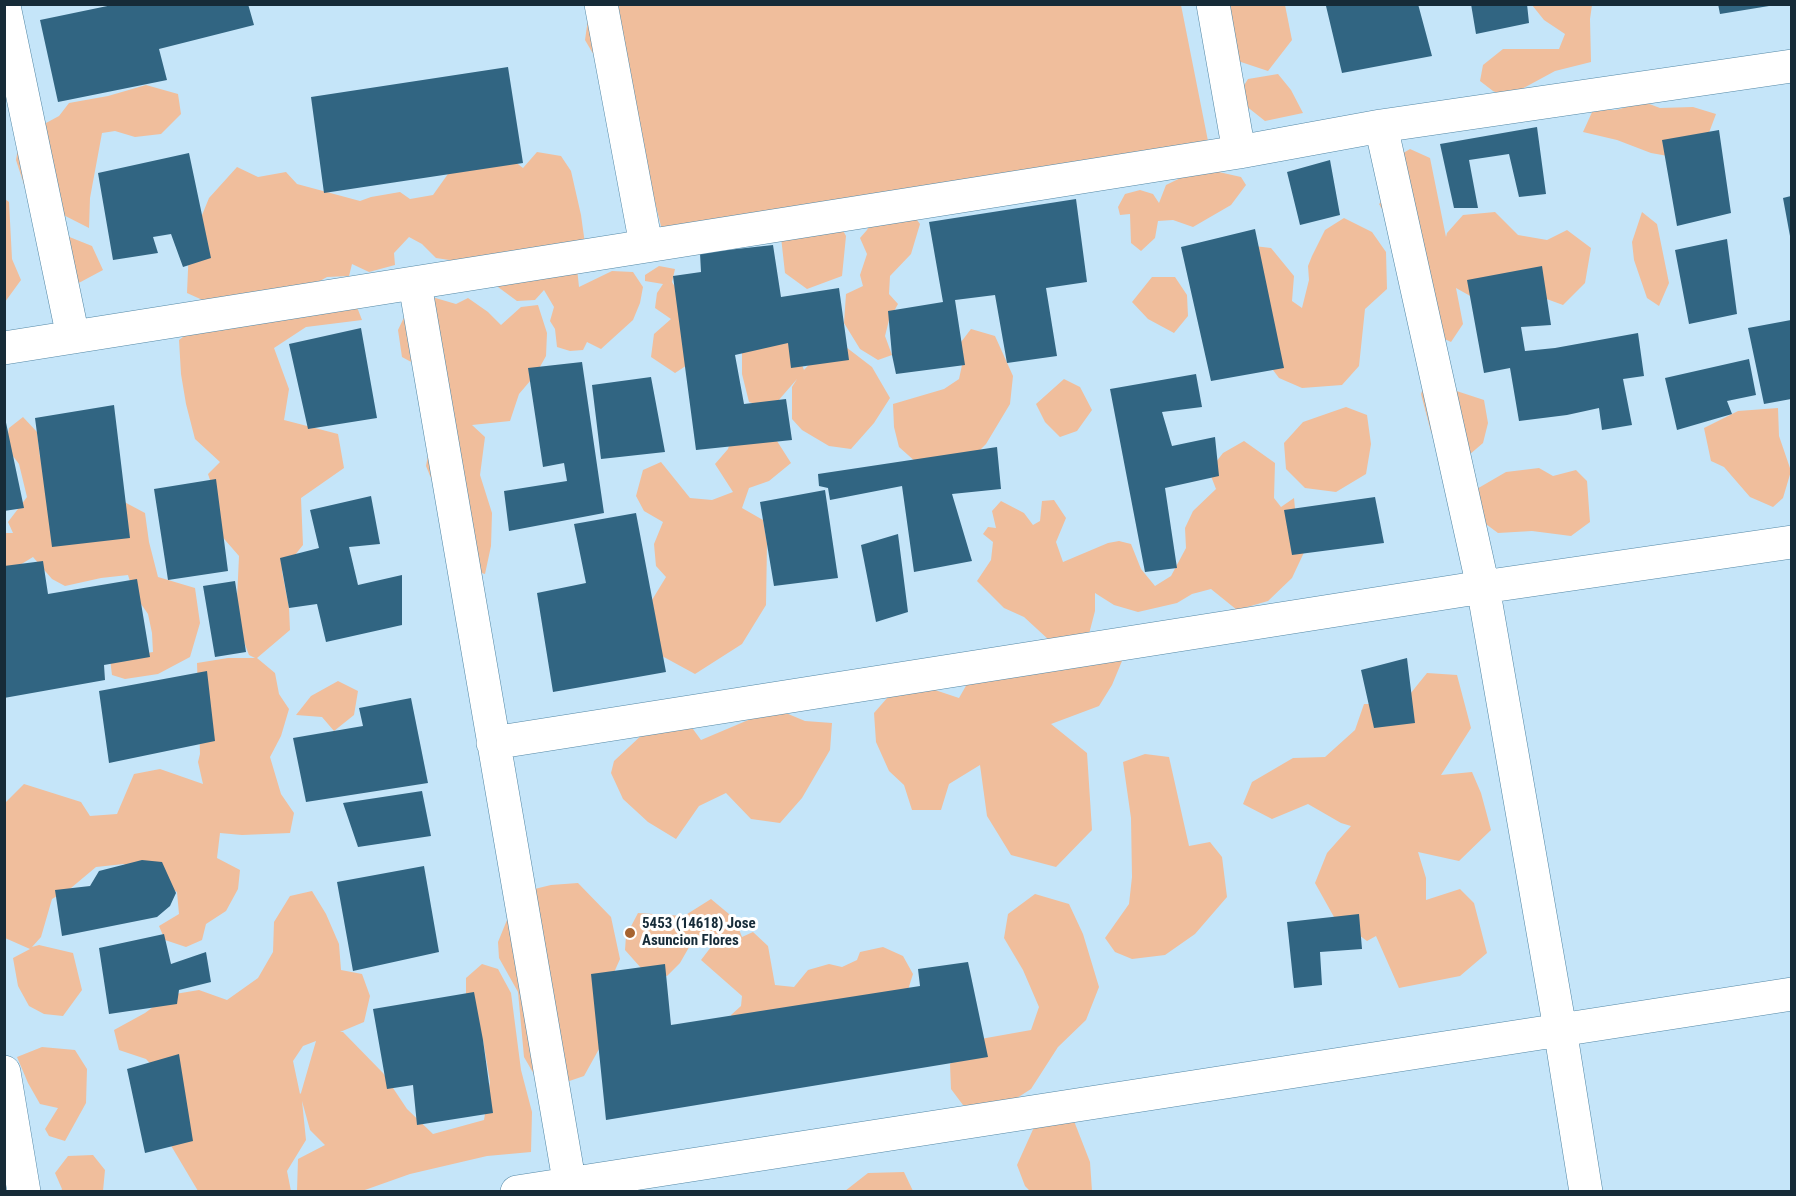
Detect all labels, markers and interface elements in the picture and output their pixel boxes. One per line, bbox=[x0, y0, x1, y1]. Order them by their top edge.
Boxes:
place label: 5453 (14618) Jose Asuncion Flores bbox=[642, 915, 756, 950]
marker: 5453 (14618) Jose Asuncion Flores bbox=[623, 926, 637, 940]

